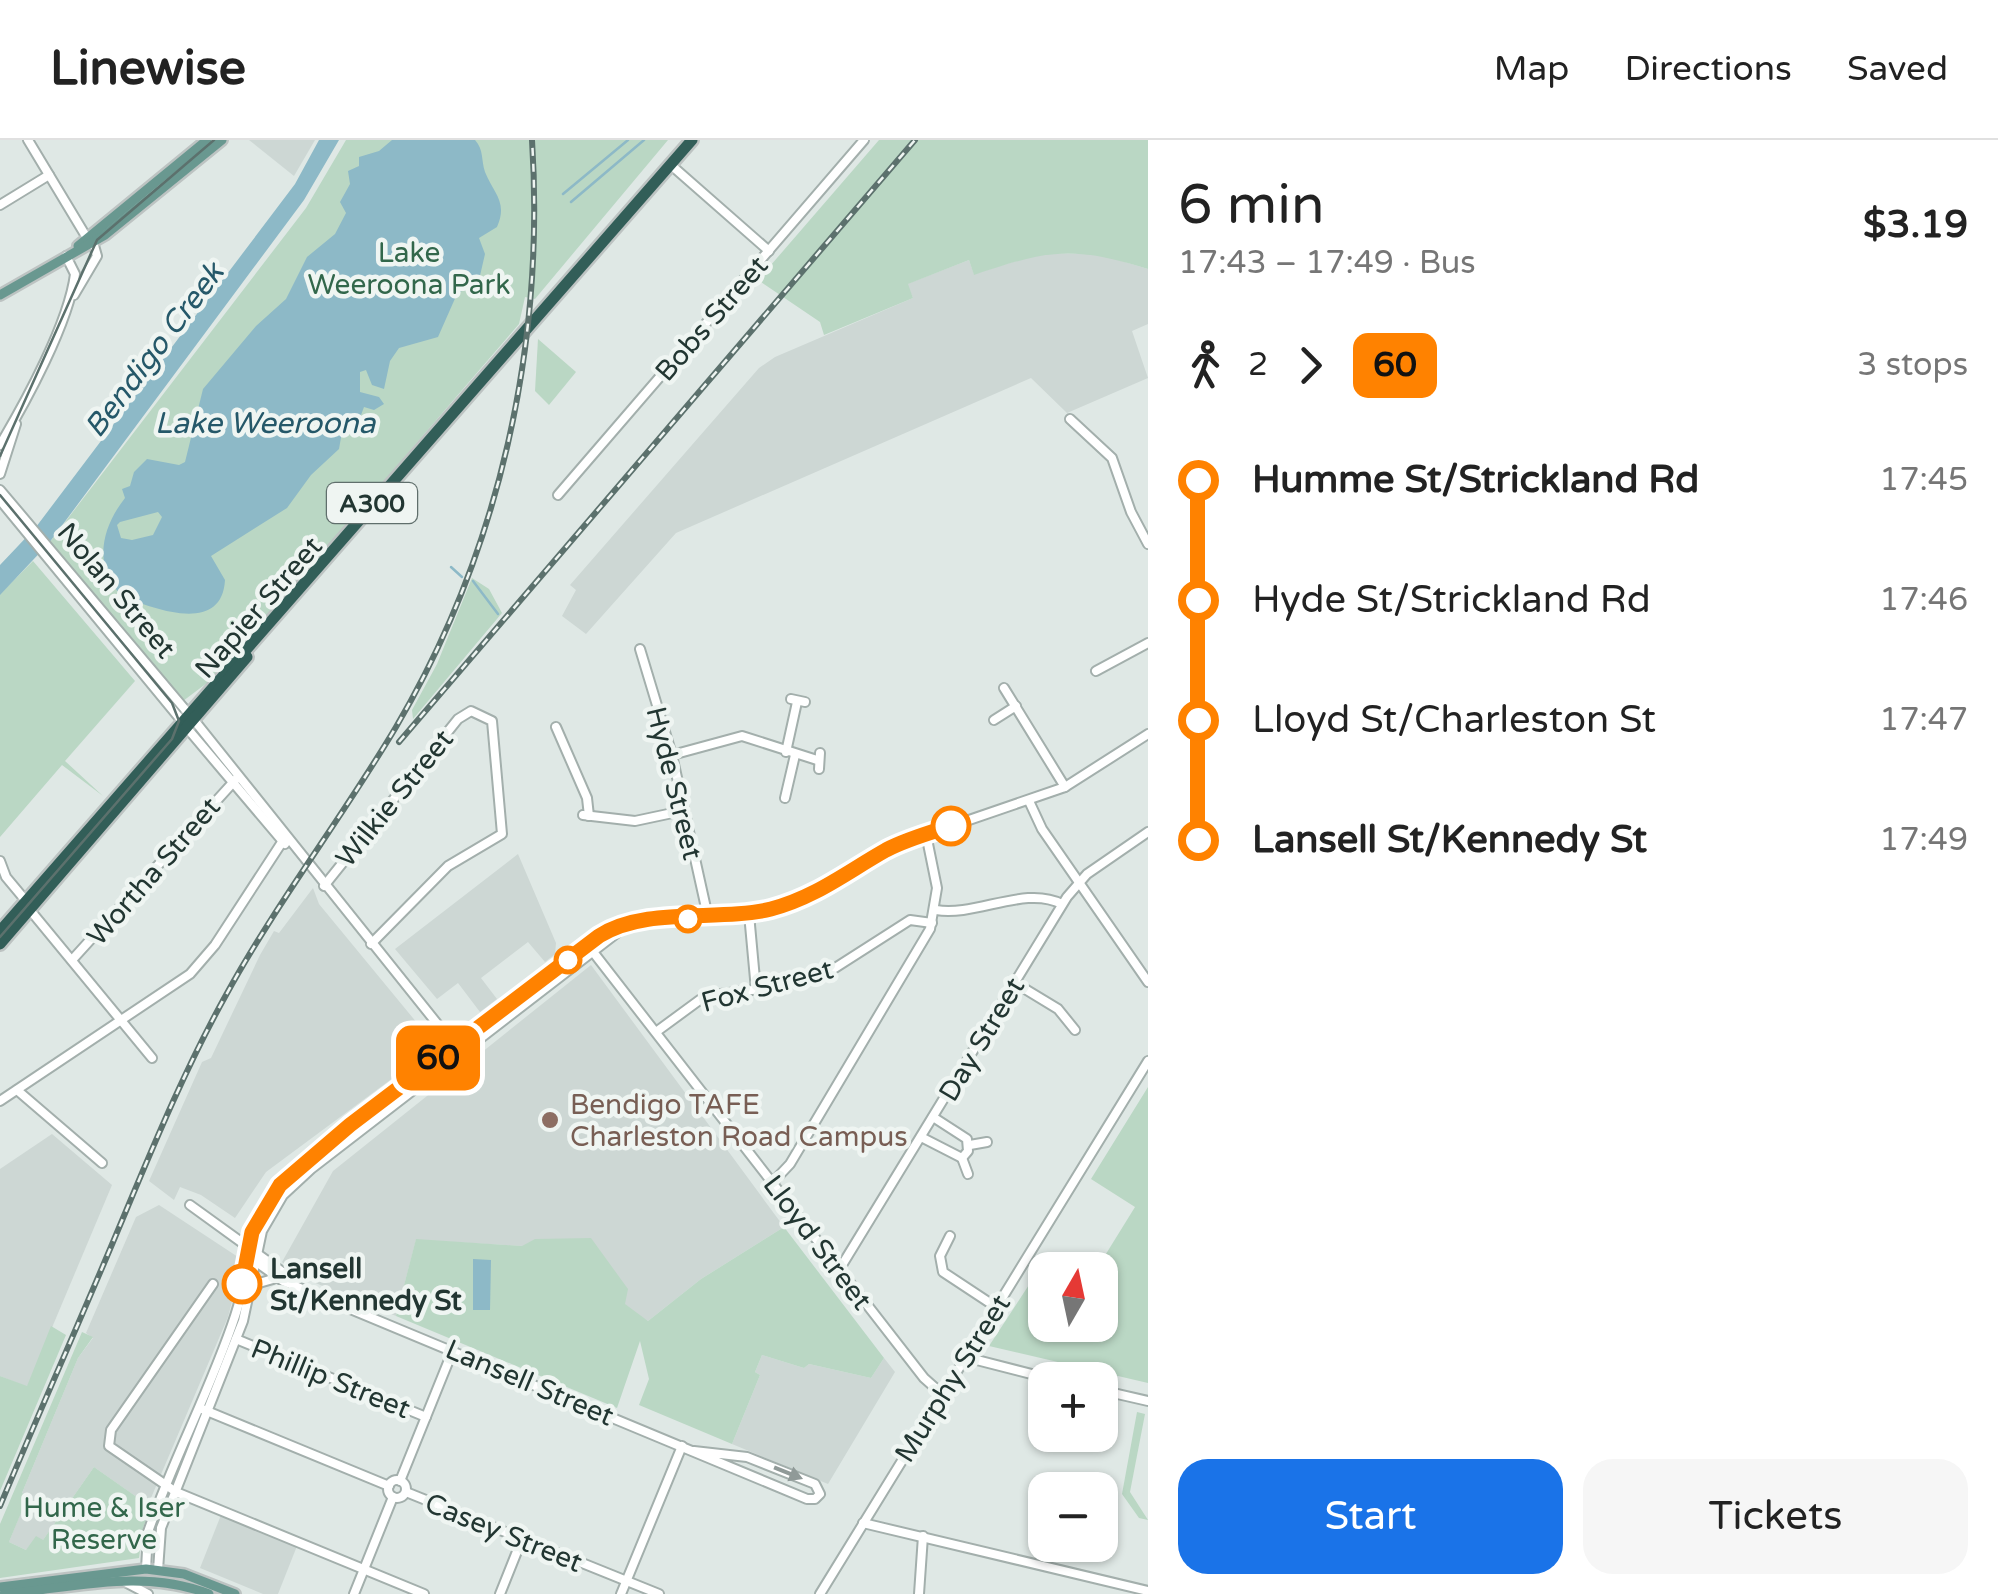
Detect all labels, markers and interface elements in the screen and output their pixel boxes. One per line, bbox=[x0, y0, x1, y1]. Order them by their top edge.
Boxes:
text: Linewise bbox=[50, 40, 246, 98]
text: Map bbox=[1494, 48, 1569, 90]
text: Directions bbox=[1624, 48, 1792, 90]
text: Saved bbox=[1847, 48, 1948, 90]
text: 6 min bbox=[1178, 173, 1325, 239]
text: $3.19 bbox=[1863, 202, 1968, 248]
park label: Lake Weeroona Park bbox=[308, 236, 510, 302]
text: 17:43 – 17:49 · Bus bbox=[1178, 244, 1476, 282]
street label: Bobs Street bbox=[648, 249, 776, 388]
water label: Bendigo Creek bbox=[77, 253, 234, 445]
icon: walk bbox=[1178, 338, 1233, 393]
icon: forward bbox=[1283, 338, 1338, 393]
text: 60 bbox=[1373, 344, 1417, 386]
text: 2 bbox=[1248, 346, 1268, 384]
text: 3 stops bbox=[1857, 346, 1968, 384]
water label: Lake Weeroona bbox=[155, 405, 376, 442]
text: Humme St/Strickland Rd bbox=[1252, 457, 1699, 503]
text: 17:45 bbox=[1879, 461, 1968, 499]
road number: A300 bbox=[327, 483, 417, 523]
street label: Nolan Street bbox=[50, 516, 183, 665]
street label: Napier Street bbox=[188, 530, 330, 686]
text: Hyde St/Strickland Rd bbox=[1252, 577, 1651, 623]
text: 17:46 bbox=[1879, 581, 1968, 619]
text: Lloyd St/Charleston St bbox=[1252, 697, 1656, 743]
text: 17:47 bbox=[1879, 701, 1968, 739]
street label: Hyde Street bbox=[639, 703, 710, 864]
street label: Wilkie Street bbox=[329, 723, 461, 874]
street label: Wortha Street bbox=[80, 790, 228, 953]
unlabelled marker bbox=[932, 807, 970, 845]
text: Lansell St/Kennedy St bbox=[1252, 817, 1647, 863]
text: 17:49 bbox=[1879, 821, 1968, 859]
unlabelled marker bbox=[675, 906, 701, 932]
unlabelled marker bbox=[555, 947, 581, 973]
street label: Fox Street bbox=[698, 952, 837, 1020]
street label: Day Street bbox=[932, 971, 1032, 1108]
line badge: 60 bbox=[393, 1026, 483, 1090]
text: 60 bbox=[416, 1037, 460, 1079]
place label: Bendigo TAFE Charleston Road Campus bbox=[570, 1088, 908, 1154]
marker: Bendigo TAFE Charleston Road Campus bbox=[539, 1109, 561, 1131]
street label: Lloyd Street bbox=[756, 1169, 879, 1317]
place label: Lansell St/Kennedy St bbox=[270, 1252, 462, 1318]
north arrow bbox=[1028, 1252, 1118, 1342]
map controls bbox=[1028, 1252, 1118, 1562]
marker: Lansell St/Kennedy St bbox=[223, 1265, 261, 1303]
street label: Murphy Street bbox=[888, 1288, 1018, 1469]
street label: Phillip Street bbox=[246, 1332, 415, 1426]
street label: Lansell Street bbox=[440, 1332, 619, 1434]
button: + bbox=[1028, 1362, 1118, 1452]
button: Start bbox=[1178, 1459, 1563, 1574]
button: Tickets bbox=[1583, 1459, 1968, 1574]
one-way arrow bbox=[773, 1466, 803, 1482]
button: − bbox=[1028, 1472, 1118, 1562]
street label: Casey Street bbox=[420, 1486, 588, 1580]
park label: Hume & Iser Reserve bbox=[23, 1491, 185, 1557]

